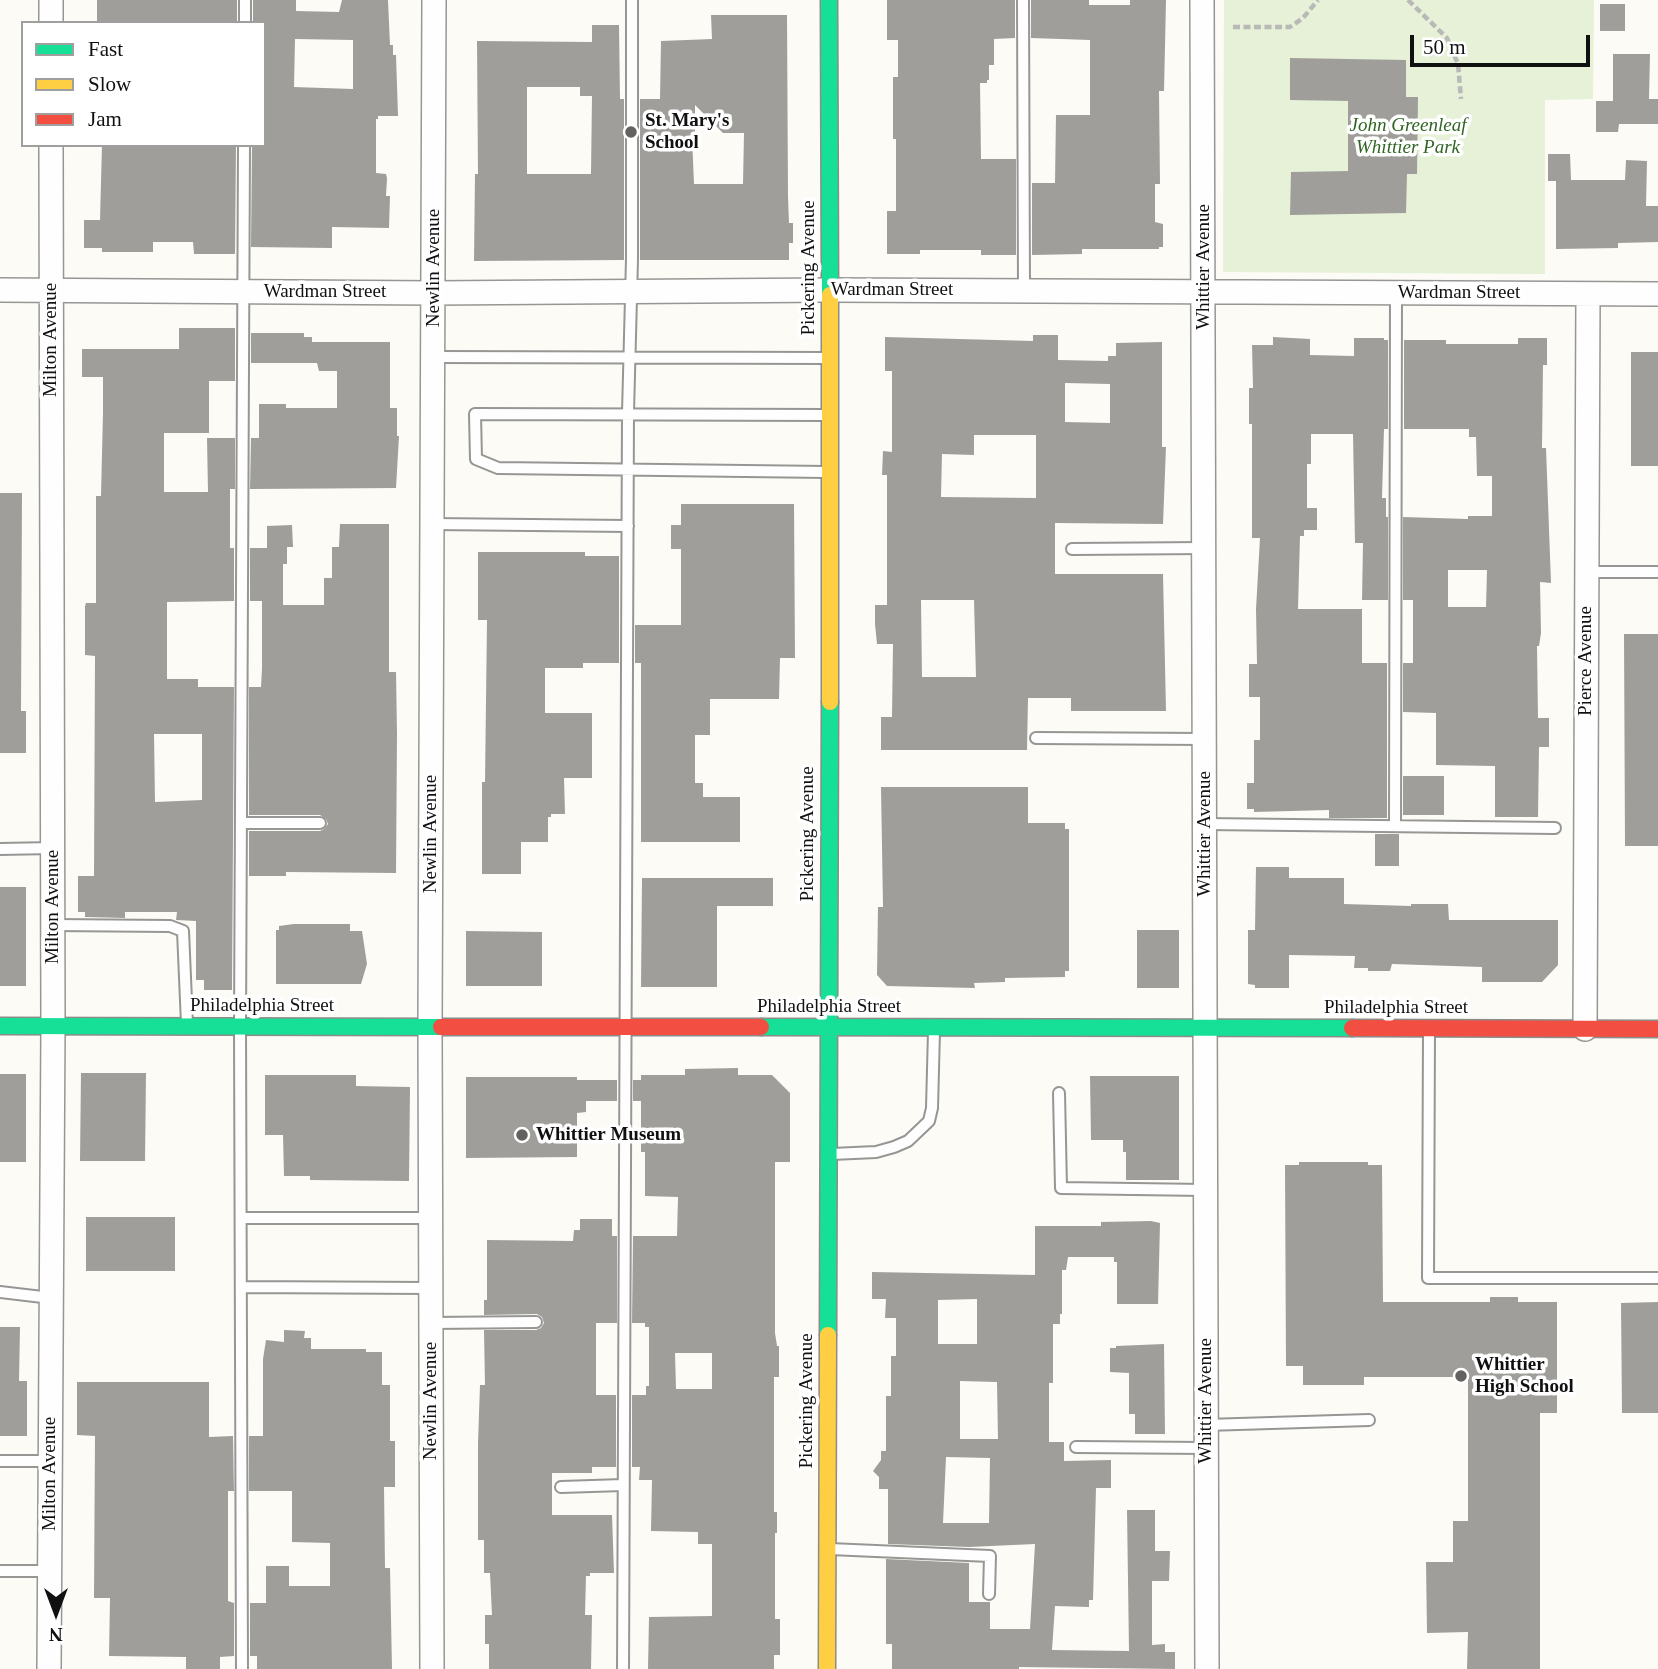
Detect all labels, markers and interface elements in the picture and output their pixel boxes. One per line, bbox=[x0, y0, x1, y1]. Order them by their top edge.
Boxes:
legend bbox=[21, 21, 266, 147]
scale bar bbox=[1413, 21, 1593, 65]
text: 50 m bbox=[1423, 35, 1466, 59]
text: Fast bbox=[88, 37, 123, 61]
text: Slow bbox=[88, 72, 131, 96]
text: Jam bbox=[88, 107, 122, 131]
place label: St. Mary's School bbox=[645, 110, 729, 154]
park label: John Greenleaf Whittier Park bbox=[1350, 115, 1466, 159]
marker: St. Mary's School bbox=[623, 124, 639, 140]
street label: Pickering Avenue bbox=[798, 200, 820, 336]
street label: Whittier Avenue bbox=[1193, 204, 1215, 330]
street label: Newlin Avenue bbox=[423, 209, 445, 327]
street label: Wardman Street bbox=[831, 279, 953, 301]
street label: Wardman Street bbox=[264, 281, 386, 303]
street label: Wardman Street bbox=[1398, 282, 1520, 304]
street label: Milton Avenue bbox=[40, 283, 62, 397]
street label: Pierce Avenue bbox=[1575, 606, 1597, 716]
street label: Pickering Avenue bbox=[797, 766, 819, 902]
street label: Whittier Avenue bbox=[1194, 771, 1216, 897]
street label: Newlin Avenue bbox=[420, 775, 442, 893]
street label: Milton Avenue bbox=[42, 850, 64, 964]
street label: Philadelphia Street bbox=[190, 995, 334, 1017]
street label: Philadelphia Street bbox=[757, 996, 901, 1018]
street label: Philadelphia Street bbox=[1324, 997, 1468, 1019]
place label: Whittier Museum bbox=[536, 1124, 681, 1146]
marker: Whittier Museum bbox=[514, 1127, 530, 1143]
street label: Pickering Avenue bbox=[796, 1333, 818, 1469]
street label: Whittier Avenue bbox=[1195, 1338, 1217, 1464]
street label: Newlin Avenue bbox=[420, 1342, 442, 1460]
place label: Whittier High School bbox=[1475, 1354, 1574, 1398]
marker: Whittier High School bbox=[1453, 1368, 1469, 1384]
street label: Milton Avenue bbox=[39, 1417, 61, 1531]
north arrow bbox=[21, 1578, 91, 1648]
text: N bbox=[49, 1624, 63, 1645]

